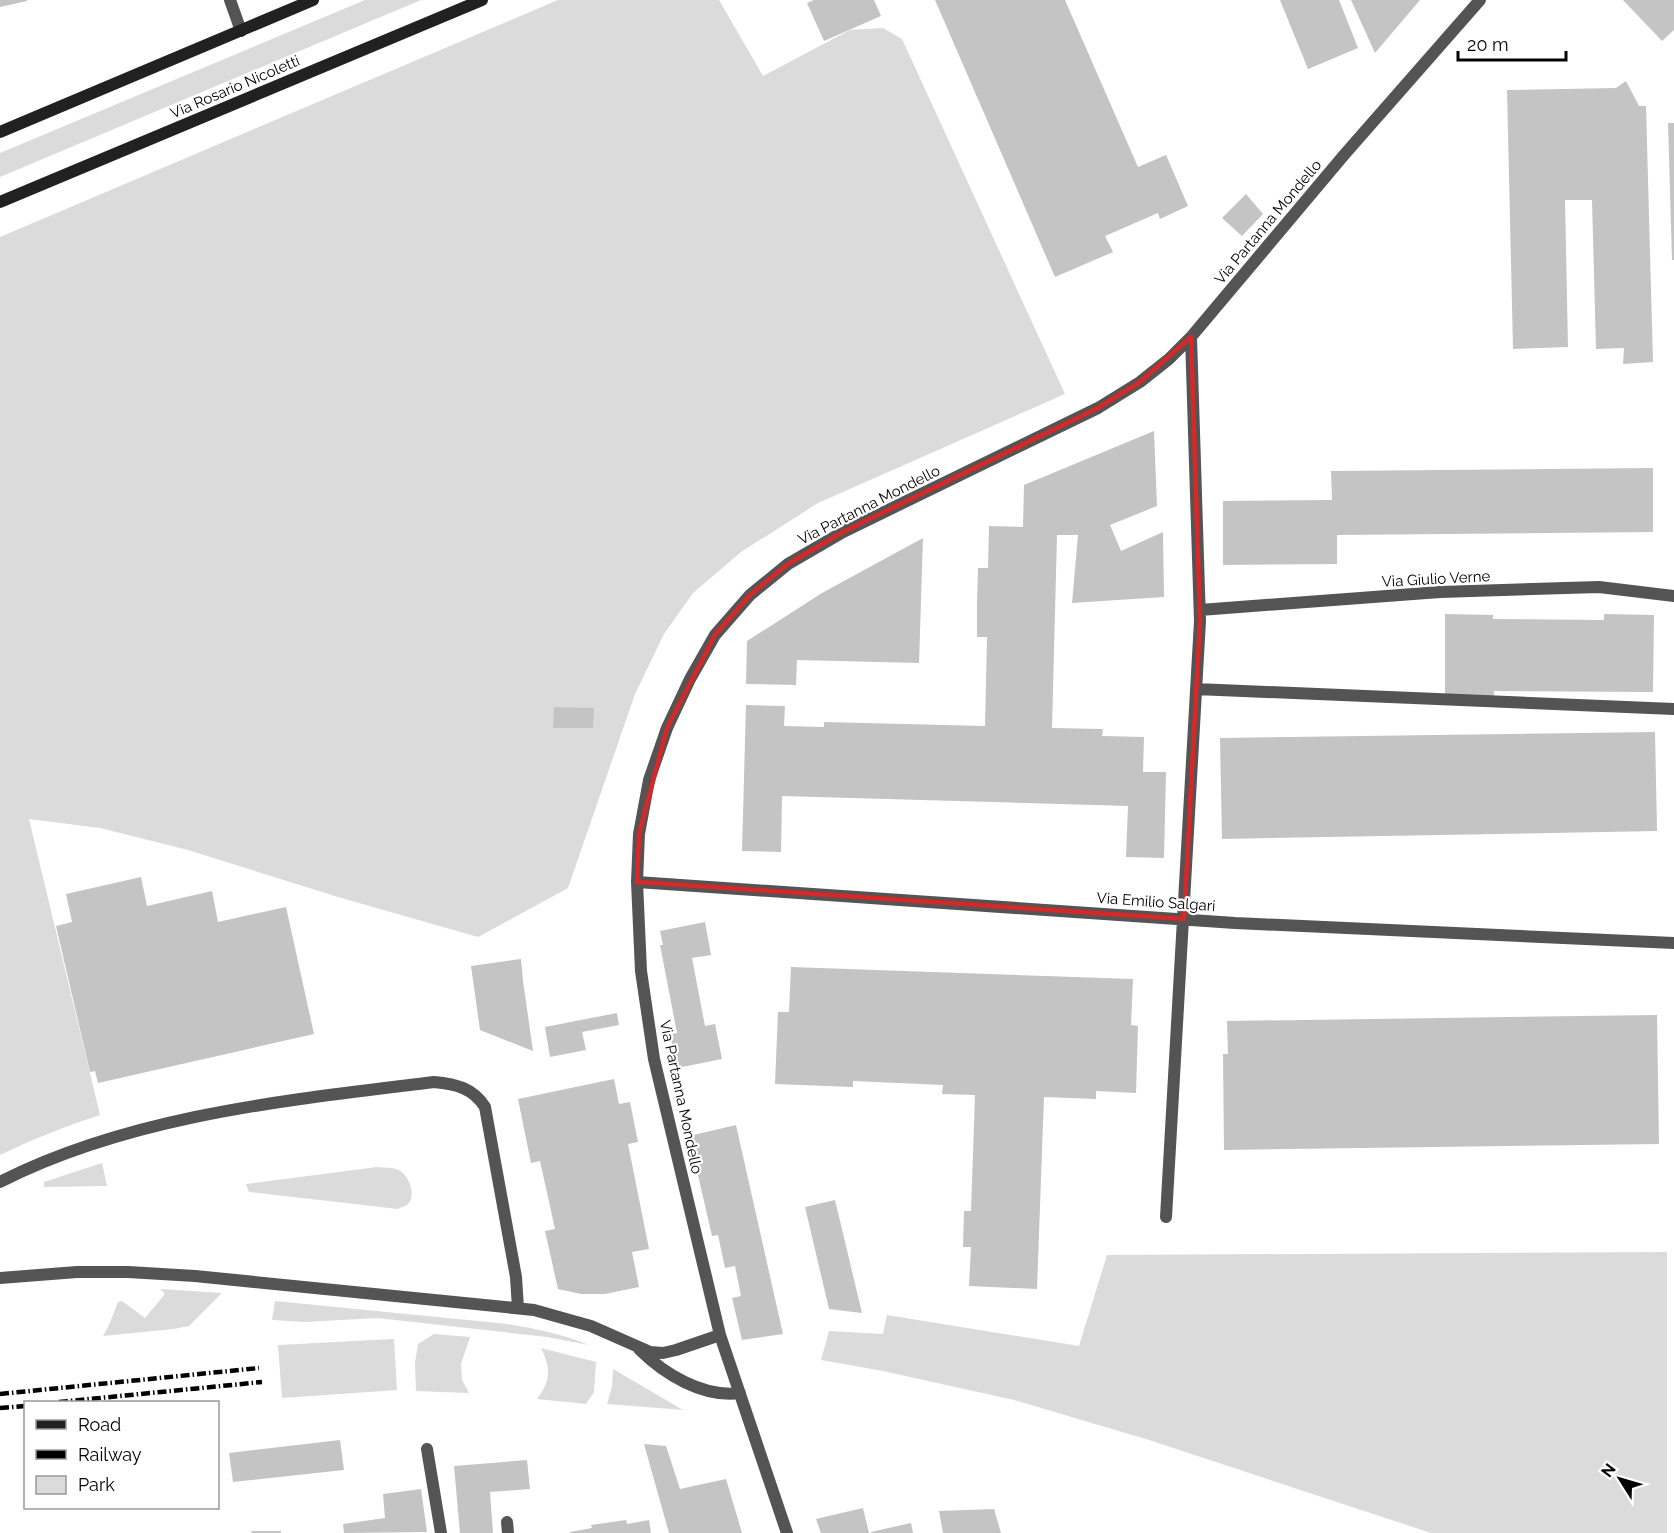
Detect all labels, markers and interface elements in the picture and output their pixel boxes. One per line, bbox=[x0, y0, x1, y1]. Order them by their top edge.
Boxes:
scale bar bbox=[1458, 24, 1566, 62]
text: 20 m bbox=[1467, 34, 1509, 55]
street label: Via Rosario Nicoletti bbox=[168, 52, 302, 122]
street label: Via Partanna Mondello bbox=[1211, 156, 1325, 288]
street label: Via Partanna Mondello bbox=[795, 461, 943, 549]
street label: Via Giulio Verne bbox=[1381, 567, 1491, 591]
street label: Via Emilio Salgari bbox=[1096, 889, 1216, 915]
street label: Via Partanna Mondello bbox=[656, 1018, 706, 1176]
legend bbox=[24, 1401, 219, 1509]
text: Road bbox=[78, 1414, 121, 1435]
text: Railway bbox=[78, 1444, 142, 1465]
north arrow bbox=[1590, 1449, 1650, 1509]
text: N bbox=[1597, 1460, 1620, 1481]
text: Park bbox=[78, 1474, 115, 1495]

